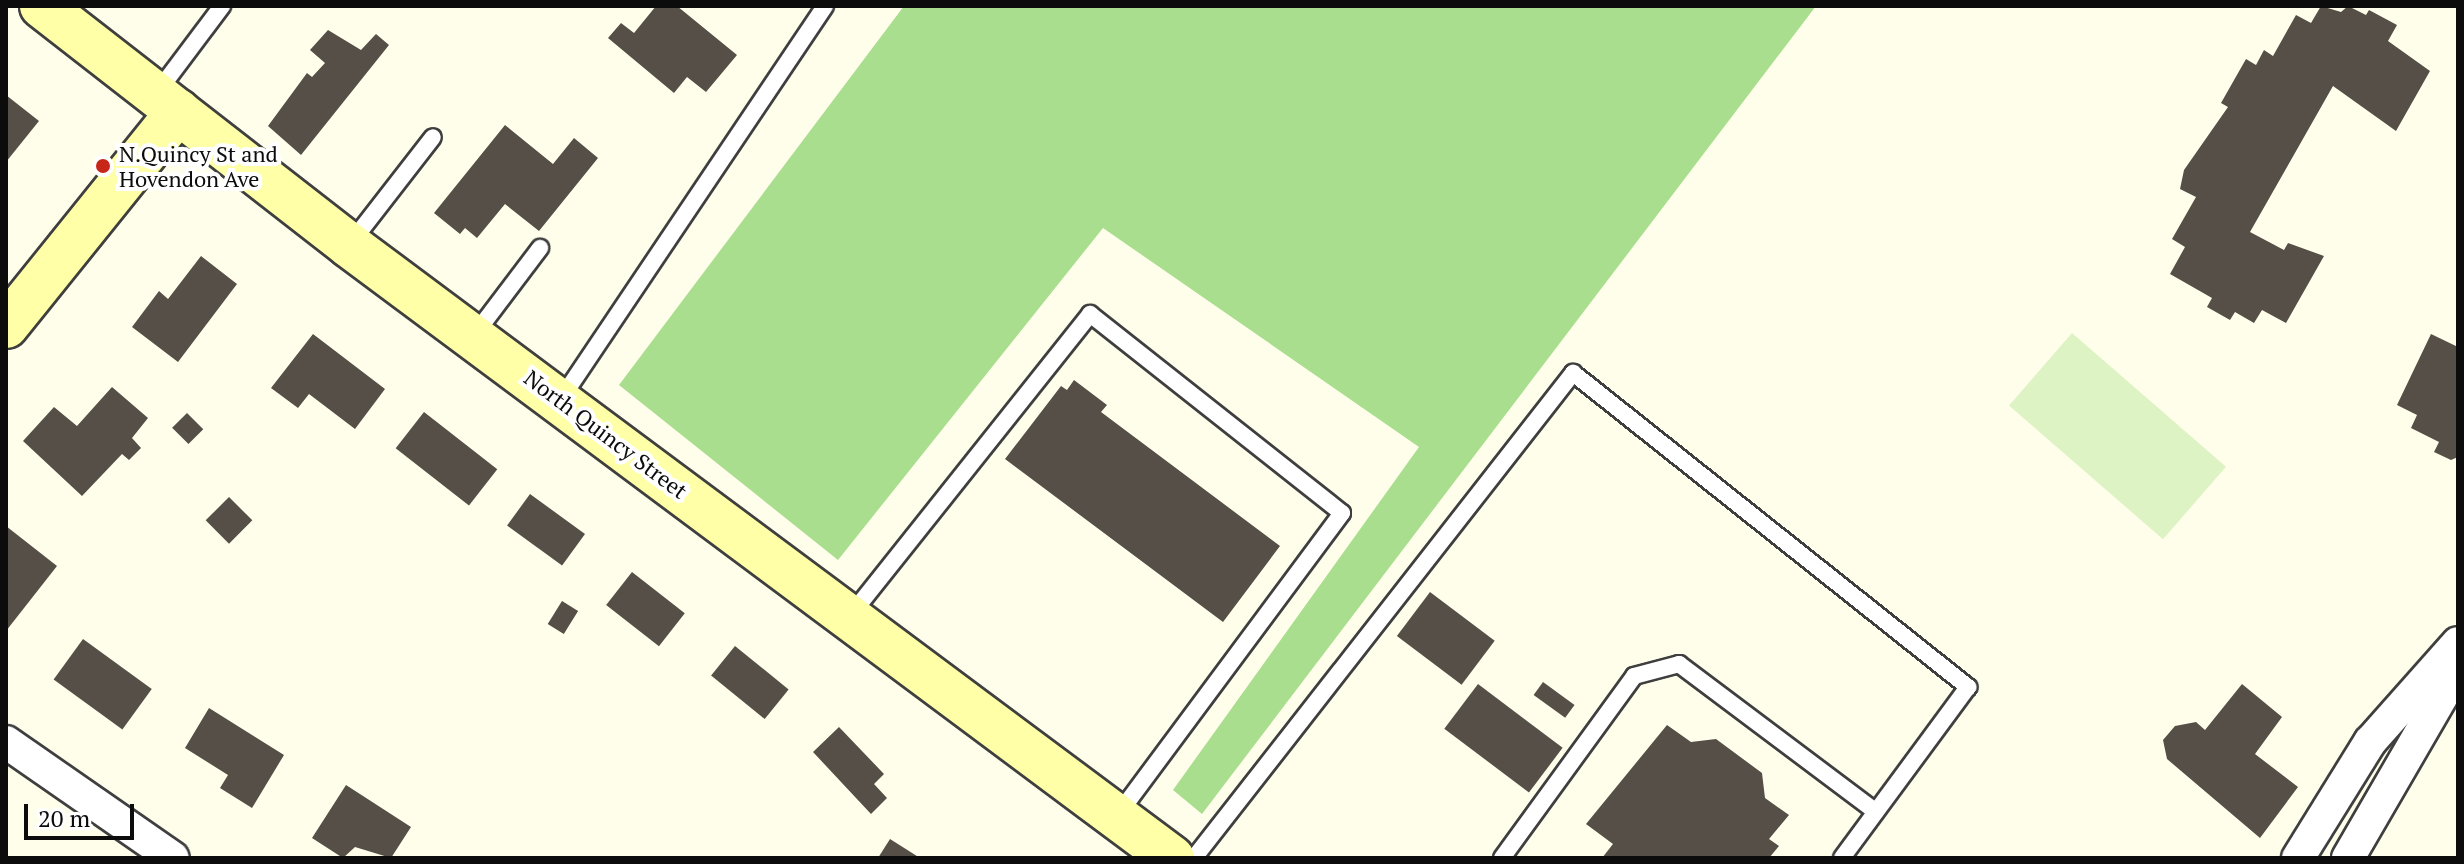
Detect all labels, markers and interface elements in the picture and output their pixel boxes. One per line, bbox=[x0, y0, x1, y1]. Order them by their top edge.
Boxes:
place label: N.Quincy St and Hovendon Ave bbox=[119, 140, 278, 192]
marker: N.Quincy St and Hovendon Ave bbox=[94, 157, 112, 175]
street label: North Quincy Street bbox=[519, 364, 693, 504]
scale bar bbox=[28, 788, 138, 838]
text: 20 m bbox=[38, 802, 90, 834]

